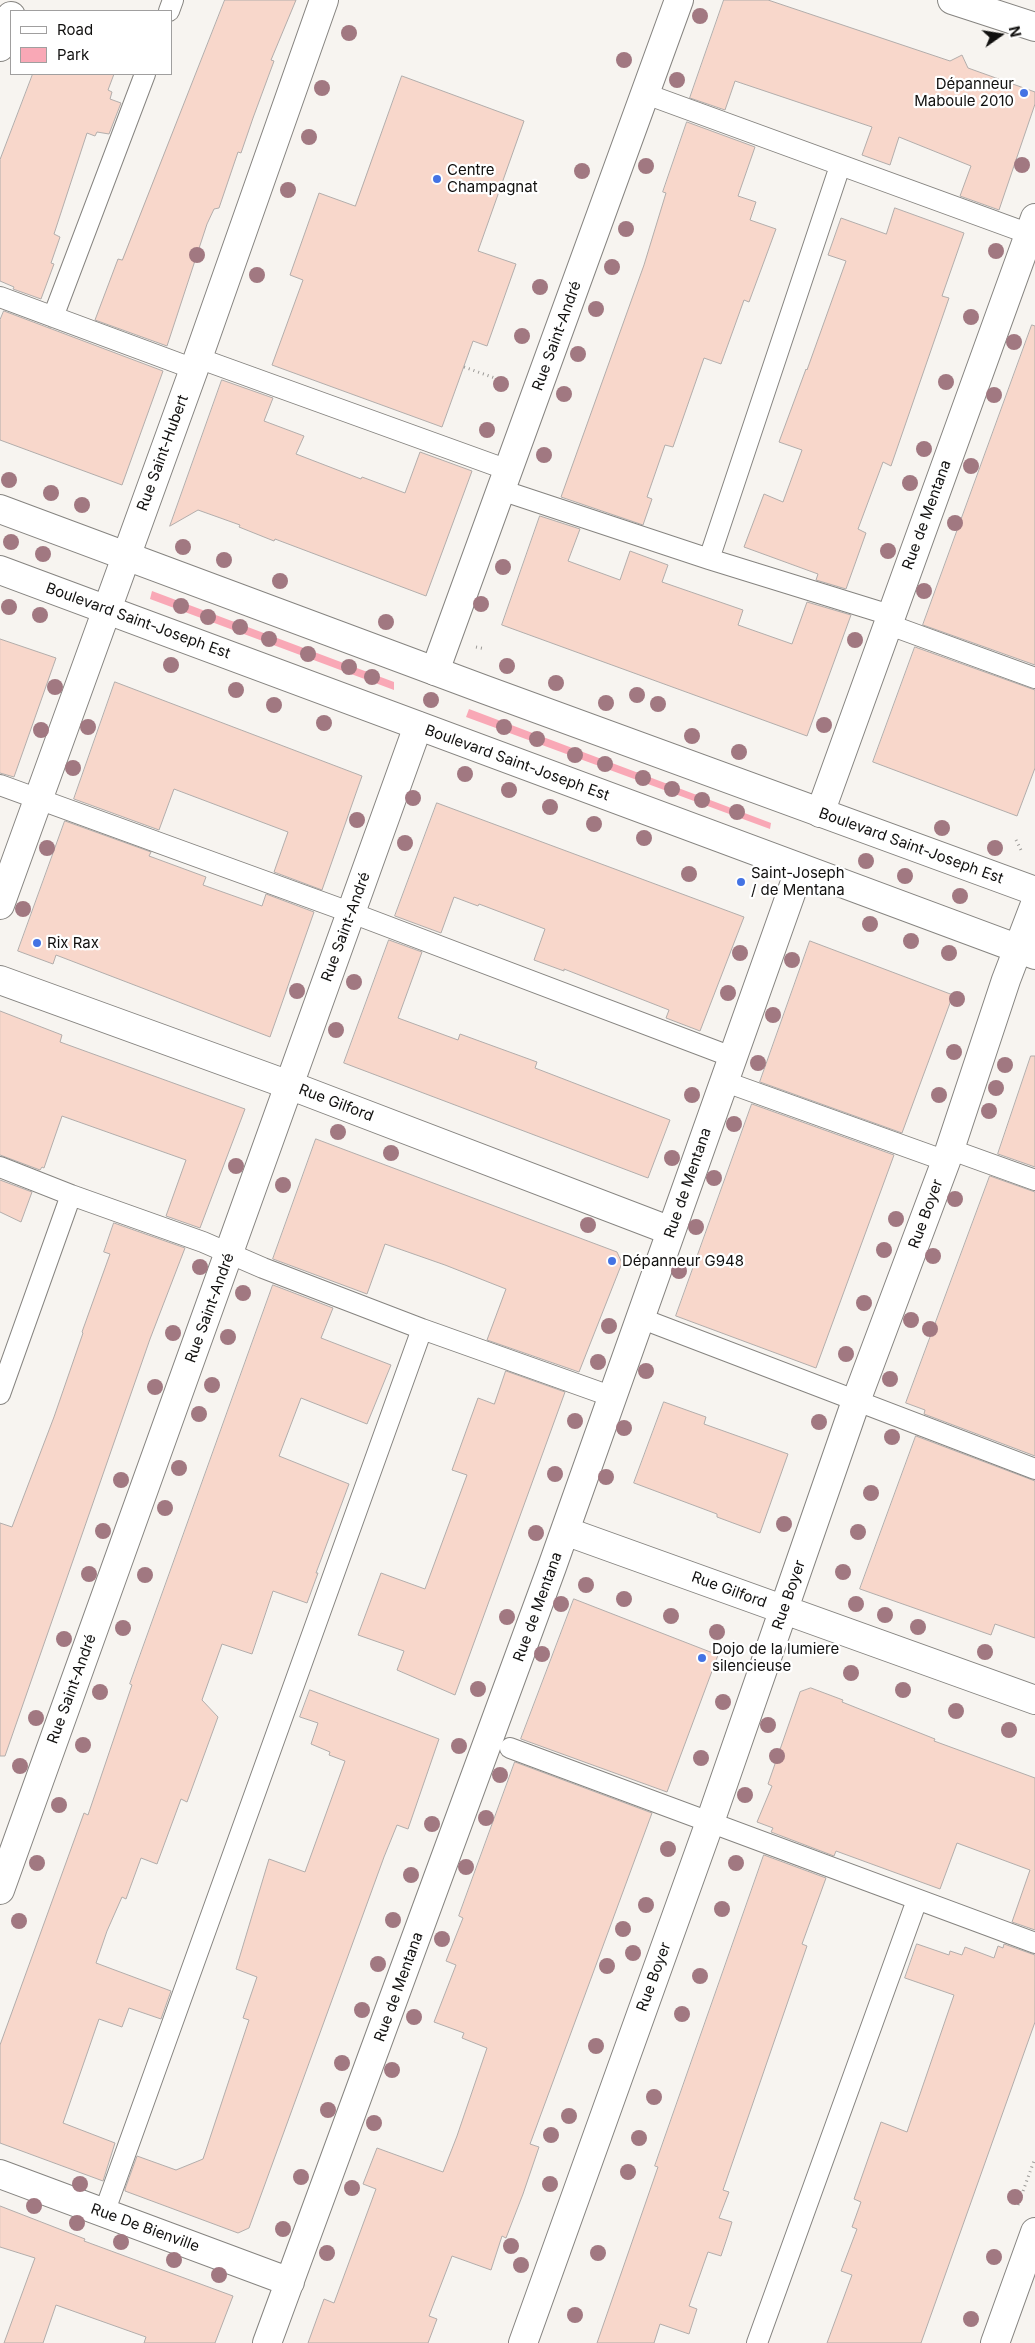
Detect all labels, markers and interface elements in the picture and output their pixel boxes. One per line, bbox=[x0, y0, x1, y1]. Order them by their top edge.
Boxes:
legend bbox=[10, 10, 172, 75]
north arrow bbox=[975, 10, 1025, 60]
text: Road bbox=[57, 20, 93, 39]
text: N bbox=[1006, 24, 1025, 39]
text: Park bbox=[57, 45, 89, 64]
place label: Dépanneur Maboule 2010 bbox=[914, 75, 1014, 110]
marker: Dépanneur Maboule 2010 bbox=[1018, 87, 1030, 99]
place label: Centre Champagnat bbox=[447, 161, 538, 196]
marker: Centre Champagnat bbox=[431, 173, 443, 185]
street label: Rue Saint-André bbox=[529, 279, 585, 393]
street label: Rue Saint-Hubert bbox=[134, 392, 192, 514]
street label: Rue de Mentana bbox=[899, 458, 955, 572]
street label: Boulevard Saint-Joseph Est bbox=[43, 579, 233, 663]
street label: Boulevard Saint-Joseph Est bbox=[422, 721, 612, 805]
street label: Boulevard Saint-Joseph Est bbox=[816, 804, 1006, 888]
place label: Saint-Joseph / de Mentana bbox=[751, 864, 845, 899]
street label: Rue Saint-André bbox=[318, 870, 374, 984]
marker: Saint-Joseph / de Mentana bbox=[735, 876, 747, 888]
place label: Rix Rax bbox=[47, 934, 99, 952]
marker: Rix Rax bbox=[31, 937, 43, 949]
street label: Rue Gilford bbox=[296, 1081, 376, 1125]
street label: Rue de Mentana bbox=[661, 1125, 715, 1241]
street label: Rue Boyer bbox=[905, 1177, 947, 1251]
street label: Rue Saint-André bbox=[182, 1251, 238, 1365]
place label: Dépanneur G948 bbox=[622, 1252, 744, 1270]
marker: Dépanneur G948 bbox=[606, 1255, 618, 1267]
street label: Rue de Mentana bbox=[510, 1550, 566, 1664]
street label: Rue Boyer bbox=[769, 1558, 809, 1632]
street label: Rue Gilford bbox=[689, 1568, 769, 1612]
street label: Rue Saint-André bbox=[44, 1632, 100, 1746]
place label: Dojo de la lumiere silencieuse bbox=[712, 1640, 839, 1675]
marker: Dojo de la lumiere silencieuse bbox=[696, 1652, 708, 1664]
street label: Rue de Mentana bbox=[371, 1930, 427, 2044]
street label: Rue Boyer bbox=[633, 1940, 675, 2014]
street label: Rue De Bienville bbox=[88, 2200, 202, 2256]

